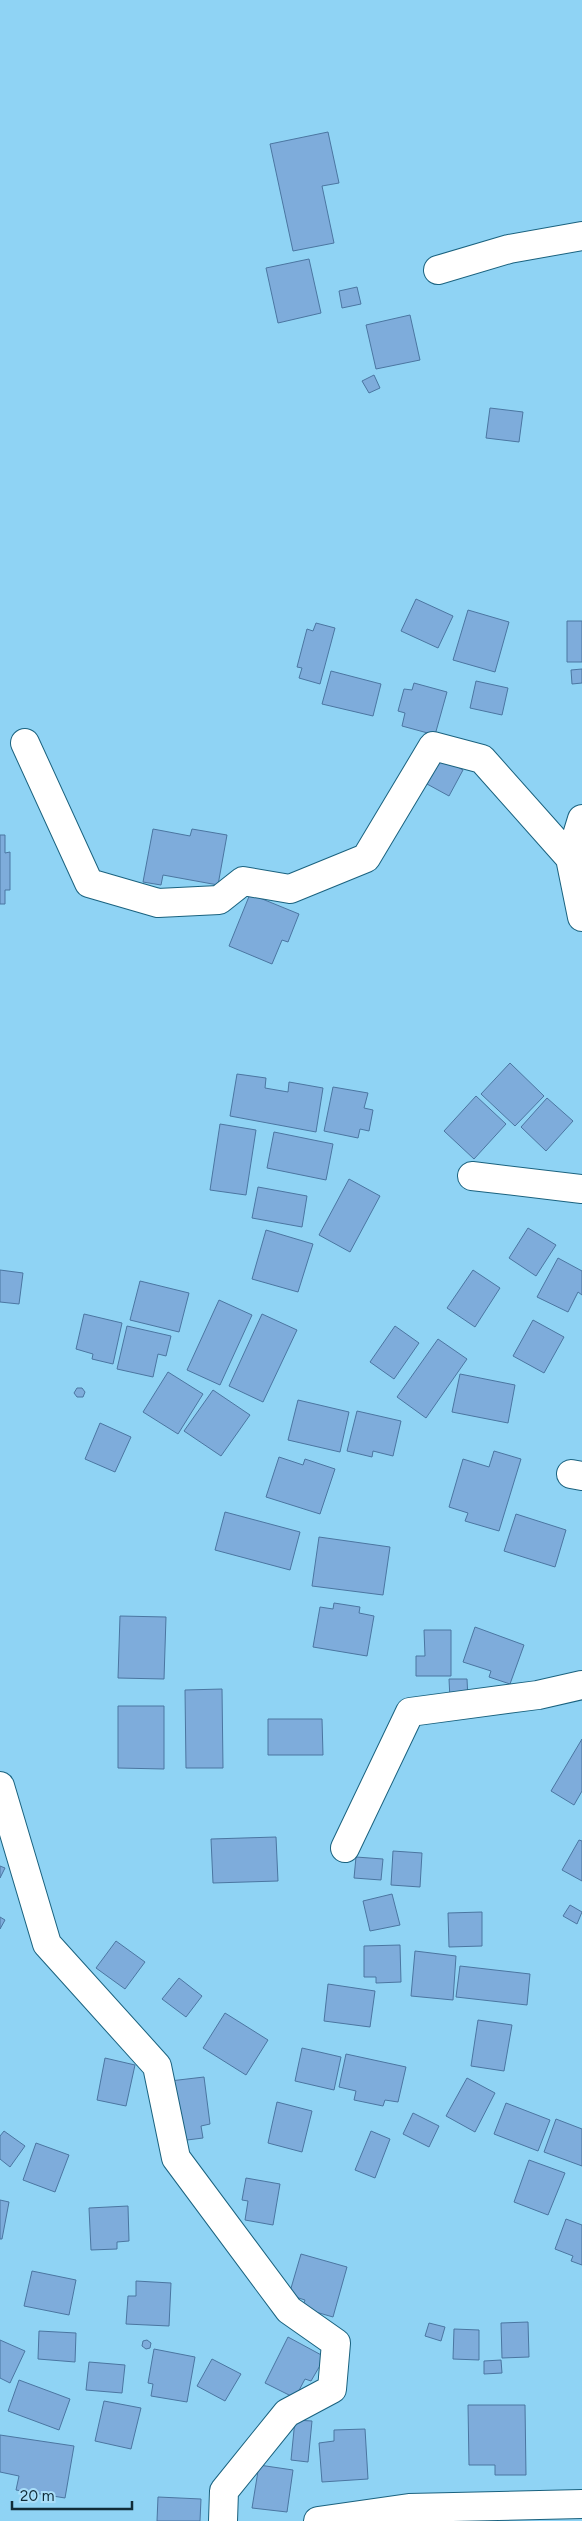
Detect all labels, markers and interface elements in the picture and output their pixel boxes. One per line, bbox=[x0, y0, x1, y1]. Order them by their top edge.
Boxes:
scale bar bbox=[12, 2478, 132, 2510]
text: 20 m bbox=[20, 2487, 54, 2505]

